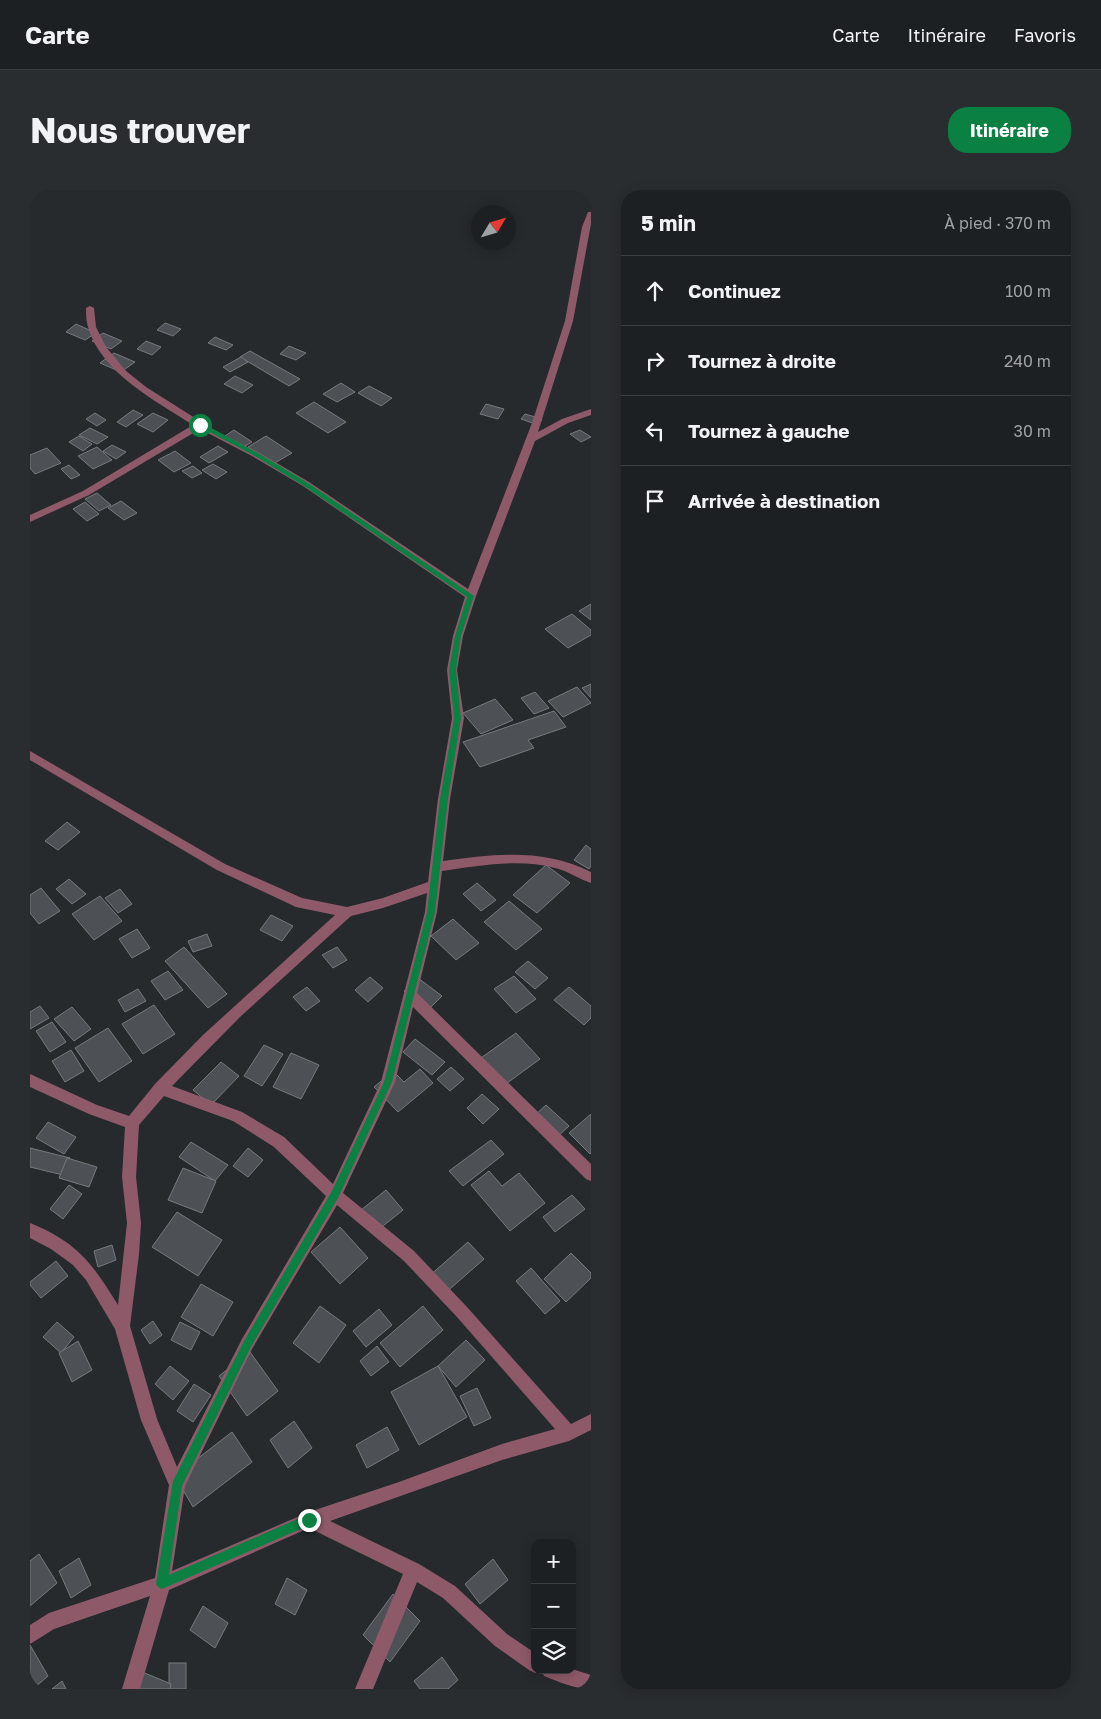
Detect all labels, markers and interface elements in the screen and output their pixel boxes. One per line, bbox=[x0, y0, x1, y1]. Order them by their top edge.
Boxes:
text: Carte bbox=[25, 20, 90, 49]
text: Carte bbox=[832, 24, 880, 46]
text: Itinéraire bbox=[908, 24, 986, 46]
text: Favoris bbox=[1014, 24, 1076, 46]
button: Itinéraire bbox=[948, 107, 1071, 153]
text: Nous trouver bbox=[30, 109, 250, 151]
north arrow bbox=[471, 205, 516, 250]
text: 5 min bbox=[641, 210, 696, 236]
text: À pied · 370 m bbox=[944, 213, 1051, 233]
icon: ahead bbox=[641, 277, 669, 305]
text: Continuez bbox=[688, 279, 781, 302]
text: 100 m bbox=[1005, 281, 1051, 301]
icon: right bbox=[641, 347, 669, 375]
text: Tournez à droite bbox=[688, 349, 836, 372]
text: 240 m bbox=[1004, 351, 1051, 371]
route start bbox=[189, 414, 212, 437]
icon: left bbox=[641, 417, 669, 445]
text: Tournez à gauche bbox=[688, 419, 849, 442]
text: 30 m bbox=[1014, 421, 1051, 441]
icon: arrive bbox=[641, 487, 669, 515]
text: Arrivée à destination bbox=[688, 489, 880, 512]
route end bbox=[298, 1509, 321, 1532]
map controls bbox=[531, 1539, 576, 1674]
button: + bbox=[531, 1539, 576, 1584]
button: − bbox=[531, 1584, 576, 1629]
button: layers bbox=[531, 1629, 576, 1674]

